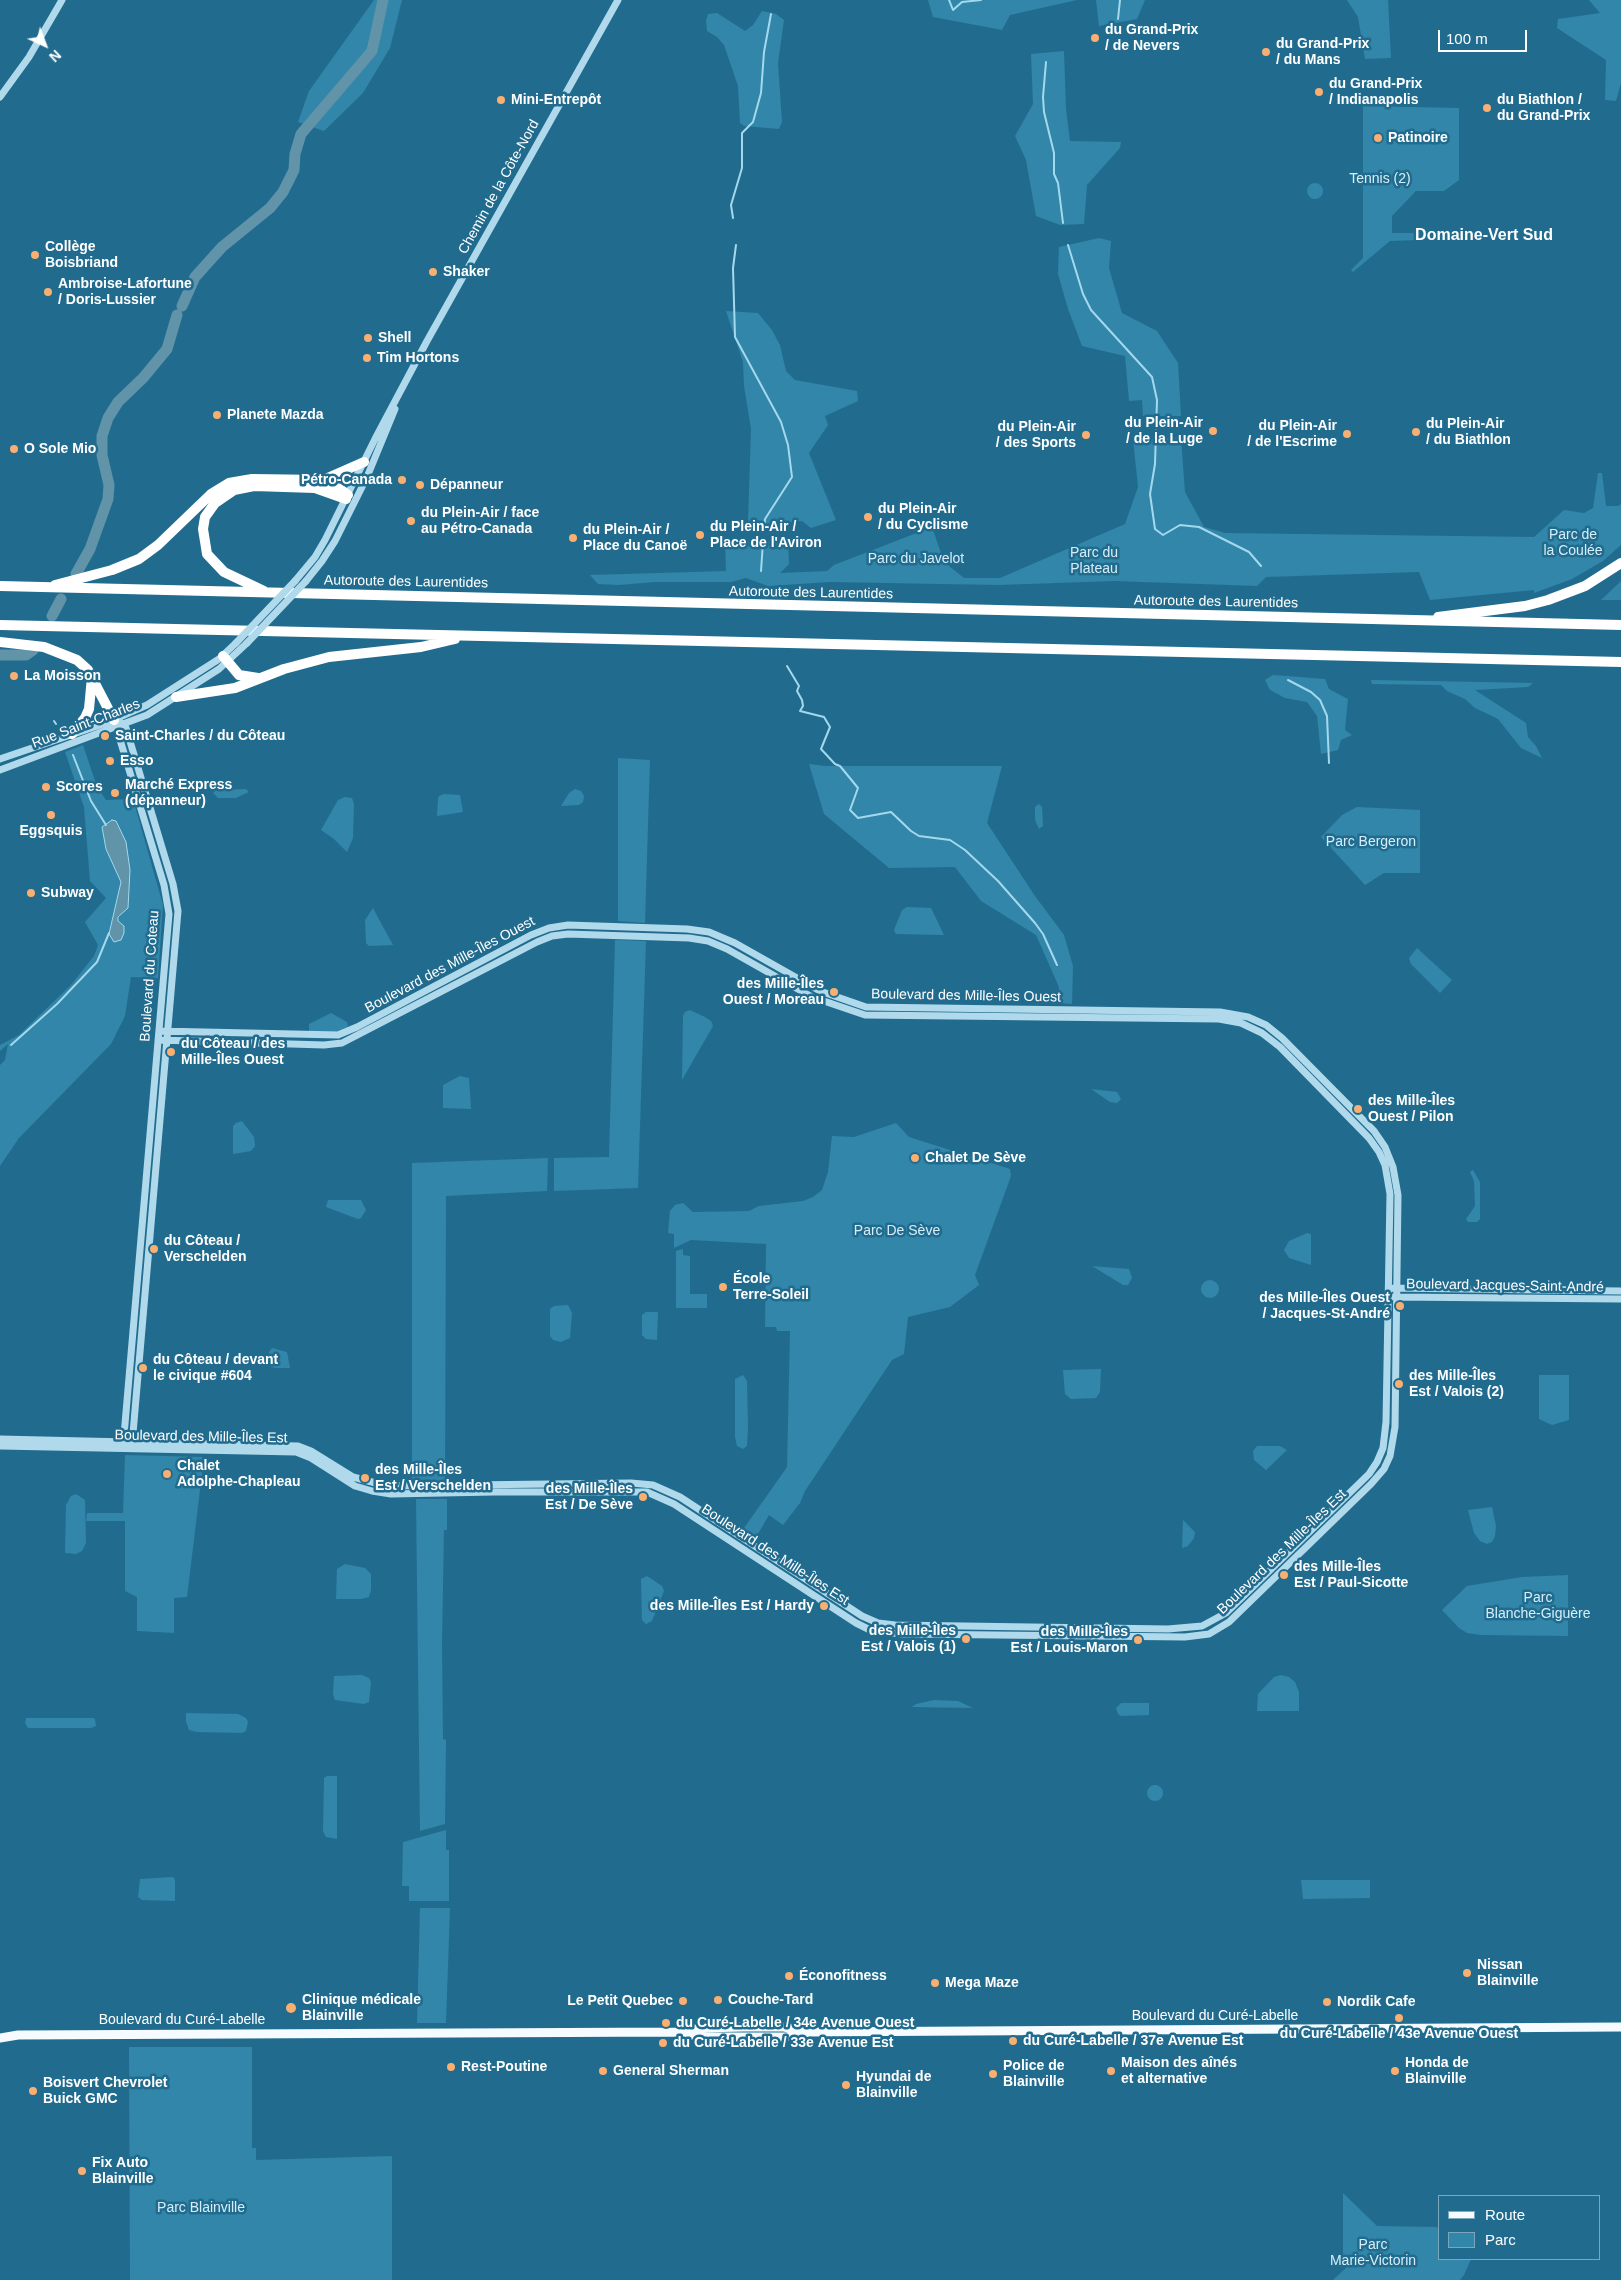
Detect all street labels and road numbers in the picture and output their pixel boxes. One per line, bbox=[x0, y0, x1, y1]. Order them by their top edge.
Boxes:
street label: Chemin de la Côte-Nord bbox=[455, 117, 543, 257]
street label: Autoroute des Laurentides bbox=[324, 572, 488, 592]
street label: Autoroute des Laurentides bbox=[729, 583, 893, 603]
street label: Autoroute des Laurentides bbox=[1134, 592, 1298, 612]
street label: Rue Saint-Charles bbox=[30, 696, 142, 752]
street label: Boulevard du Coteau bbox=[137, 910, 163, 1042]
street label: Boulevard des Mille-Îles Ouest bbox=[362, 913, 538, 1017]
street label: Boulevard des Mille-Îles Ouest bbox=[871, 986, 1061, 1006]
street label: Boulevard Jacques-Saint-André bbox=[1406, 1276, 1604, 1296]
street label: Boulevard des Mille-Îles Est bbox=[114, 1427, 288, 1447]
street label: Boulevard des Mille-Îles Est bbox=[1214, 1486, 1350, 1618]
street label: Boulevard des Mille-Îles Est bbox=[698, 1501, 852, 1609]
street label: Boulevard du Curé-Labelle bbox=[1132, 2008, 1298, 2024]
street label: Boulevard du Curé-Labelle bbox=[99, 2012, 265, 2028]

